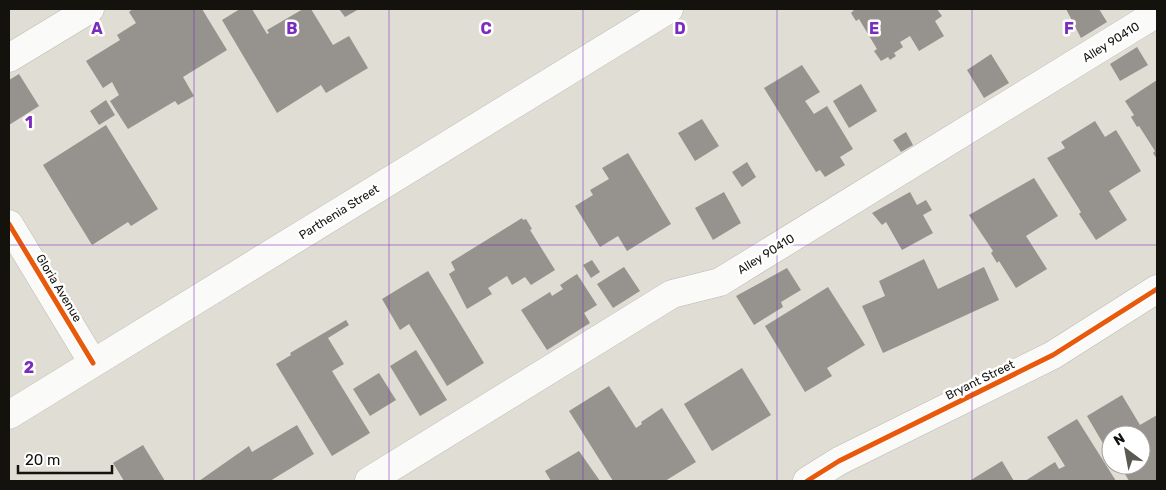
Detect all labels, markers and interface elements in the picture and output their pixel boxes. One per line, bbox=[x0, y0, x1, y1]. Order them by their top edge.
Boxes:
text: A bbox=[91, 19, 103, 38]
text: B bbox=[286, 19, 298, 38]
text: C bbox=[480, 19, 492, 38]
text: D bbox=[674, 19, 686, 38]
text: E bbox=[869, 19, 879, 38]
text: F bbox=[1064, 19, 1074, 38]
street label: Alley 90410 bbox=[1080, 19, 1142, 65]
text: 1 bbox=[25, 113, 33, 132]
street label: Parthenia Street bbox=[296, 182, 382, 242]
street label: Alley 90410 bbox=[735, 231, 797, 277]
street label: Gloria Avenue bbox=[33, 252, 85, 325]
street label: Bryant Street bbox=[943, 357, 1017, 403]
text: 2 bbox=[24, 358, 34, 377]
north arrow bbox=[1101, 425, 1151, 475]
text: N bbox=[1111, 430, 1128, 449]
scale bar bbox=[18, 442, 111, 474]
text: 20 m bbox=[25, 451, 60, 469]

